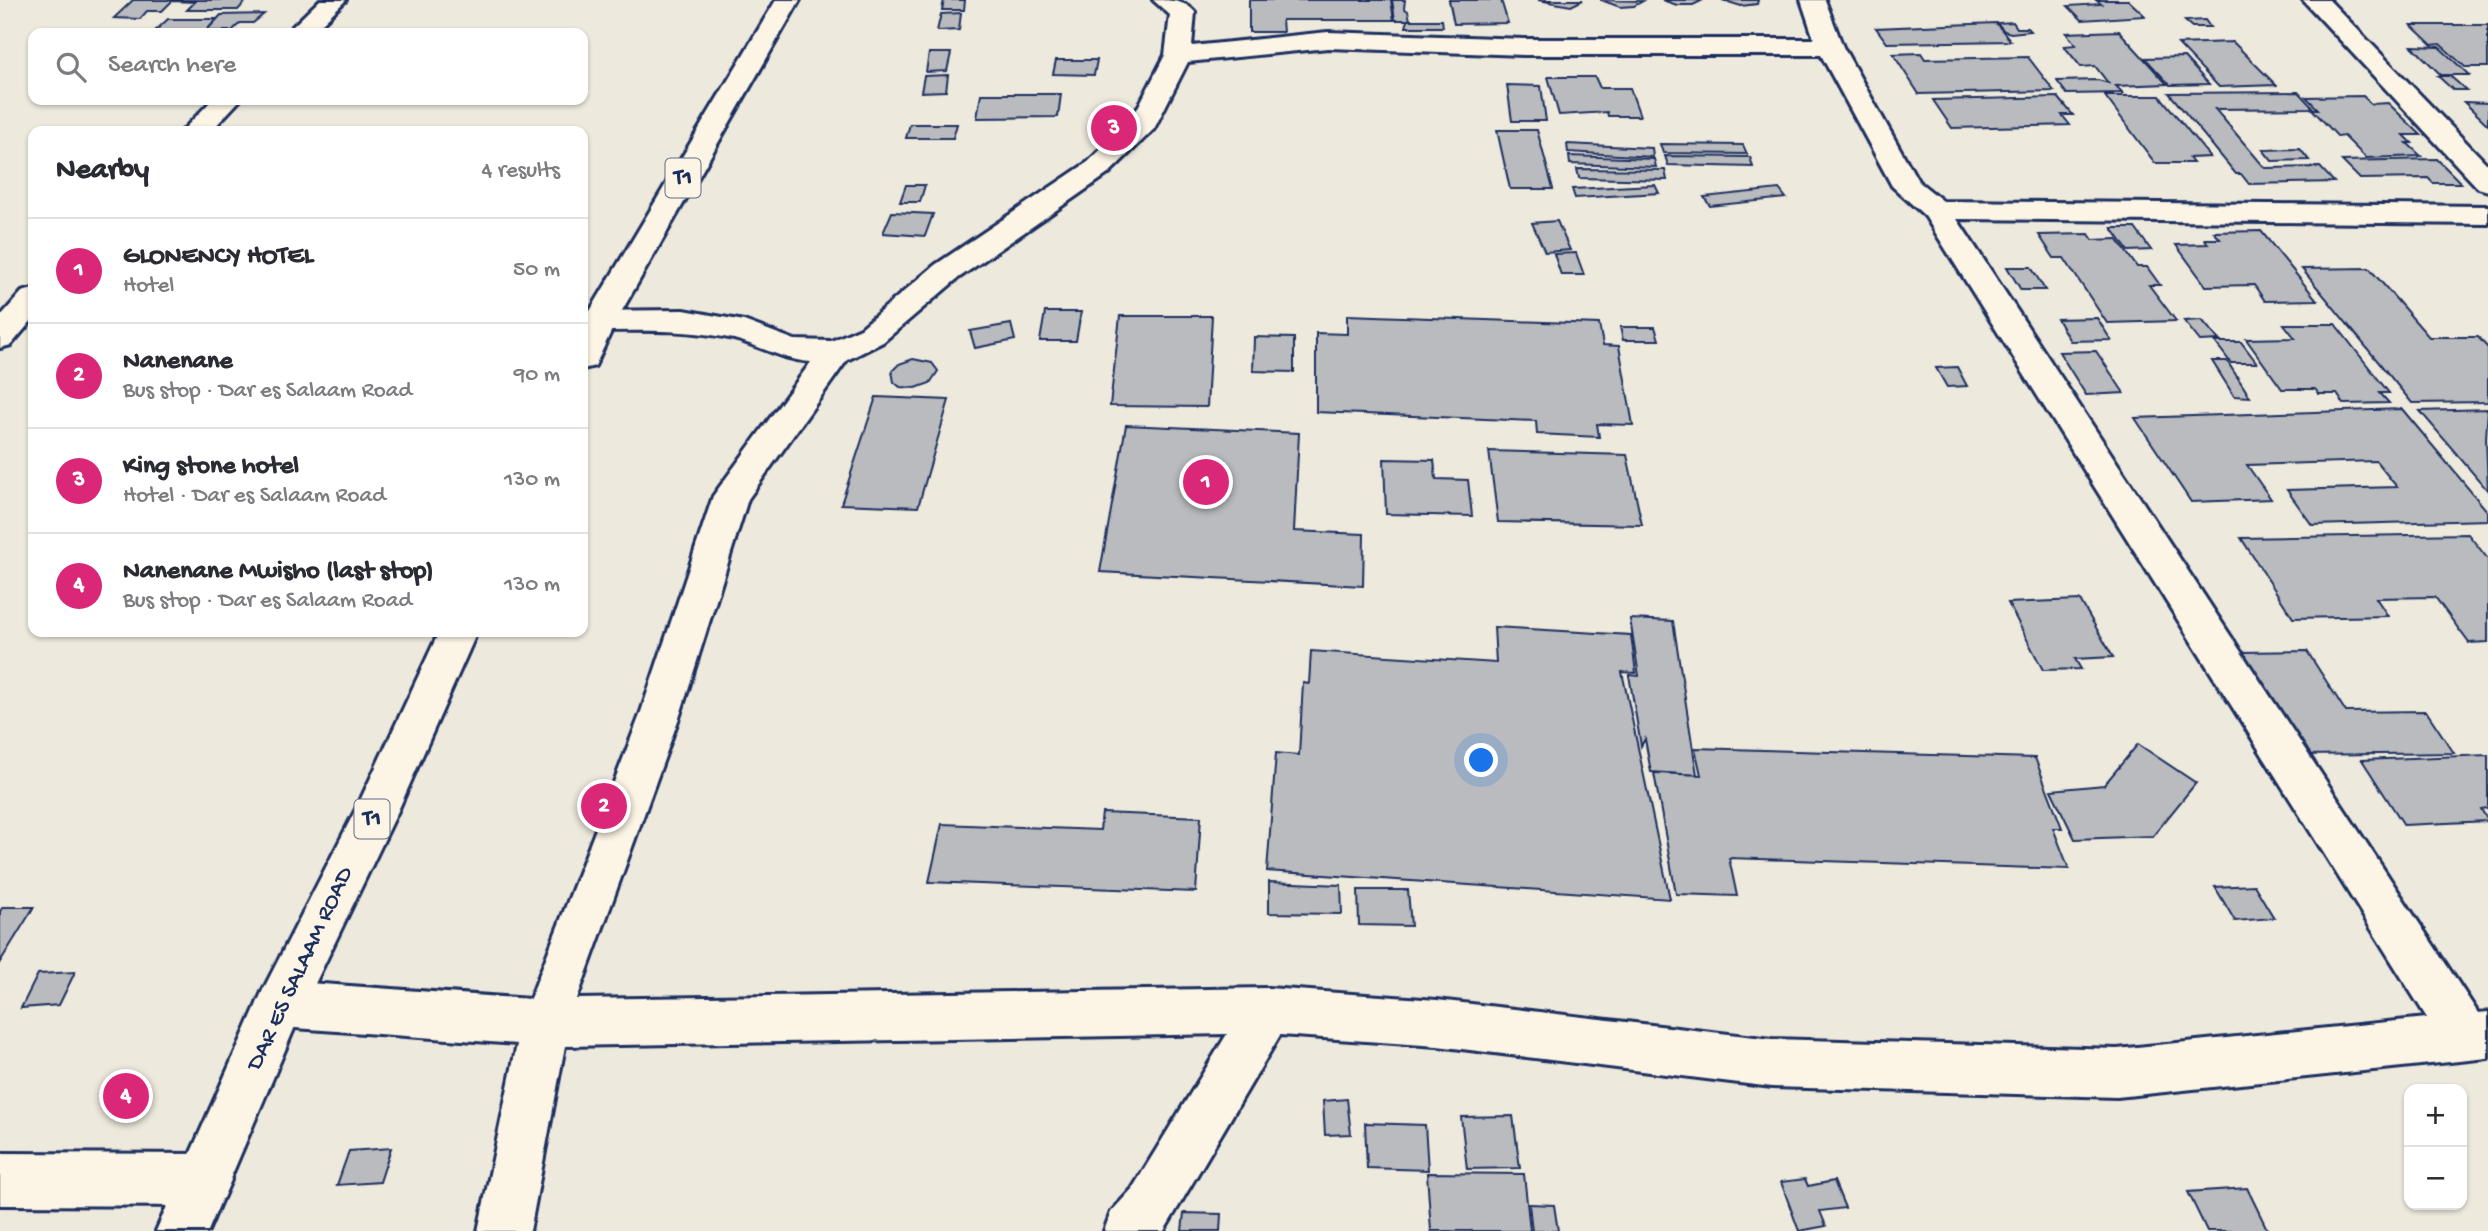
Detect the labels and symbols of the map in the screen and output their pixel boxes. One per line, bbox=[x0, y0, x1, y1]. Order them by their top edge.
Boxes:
pin: 3 bbox=[1091, 102, 1137, 154]
road number: T1 bbox=[666, 158, 700, 197]
pin: 1 bbox=[1183, 456, 1229, 508]
your location bbox=[1464, 743, 1498, 777]
pin: 2 bbox=[581, 780, 627, 832]
road number: T1 bbox=[354, 800, 390, 838]
street label: DAR ES SALAAM ROAD bbox=[240, 862, 361, 1077]
pin: 4 bbox=[103, 1070, 149, 1122]

